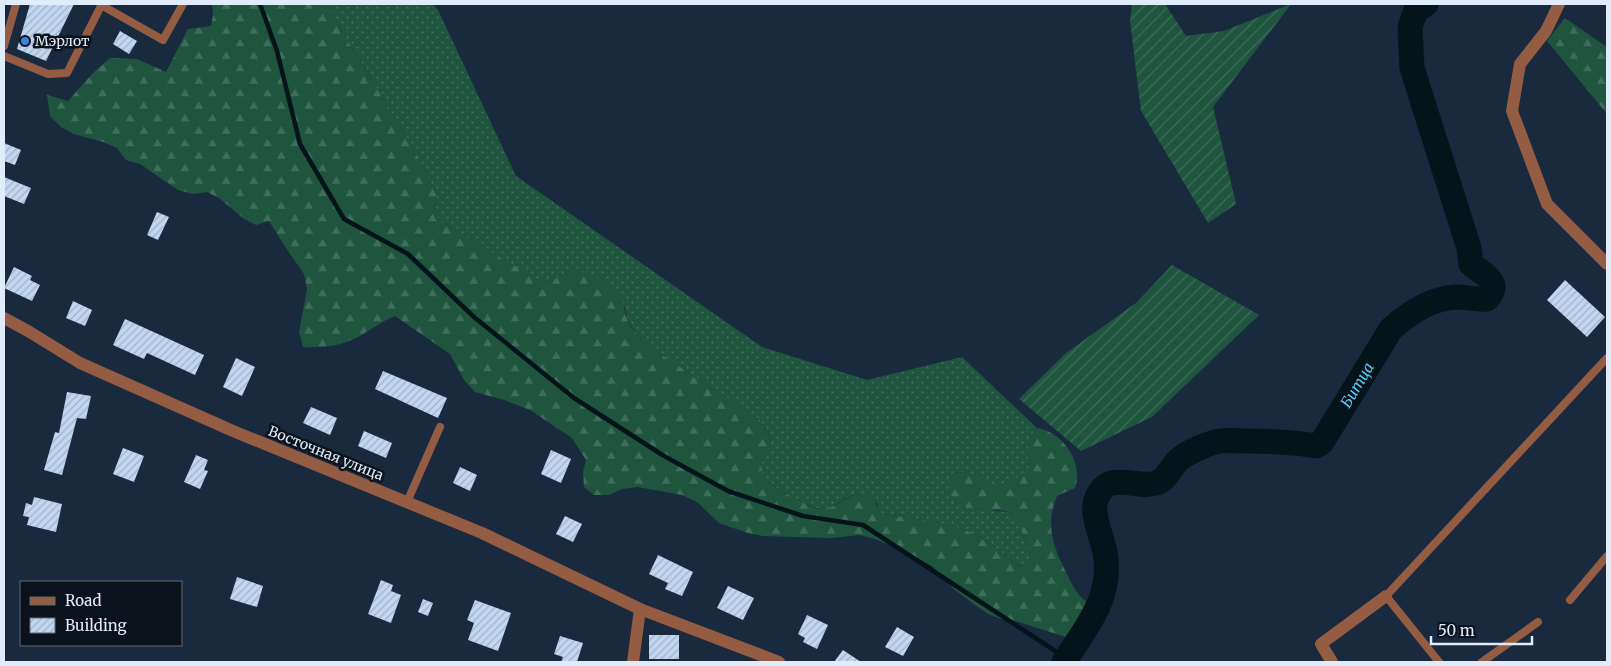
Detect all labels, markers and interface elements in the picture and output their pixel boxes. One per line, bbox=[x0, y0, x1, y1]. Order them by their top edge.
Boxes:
place label: Мэрлот bbox=[35, 32, 90, 50]
marker: Мэрлот bbox=[19, 35, 31, 47]
water label: Битца bbox=[1336, 359, 1378, 411]
street label: Восточная улица bbox=[266, 422, 387, 484]
legend bbox=[20, 581, 182, 646]
text: Road bbox=[65, 591, 101, 610]
scale bar bbox=[1431, 614, 1532, 646]
text: Building bbox=[65, 616, 127, 635]
text: 50 m bbox=[1438, 621, 1475, 640]

